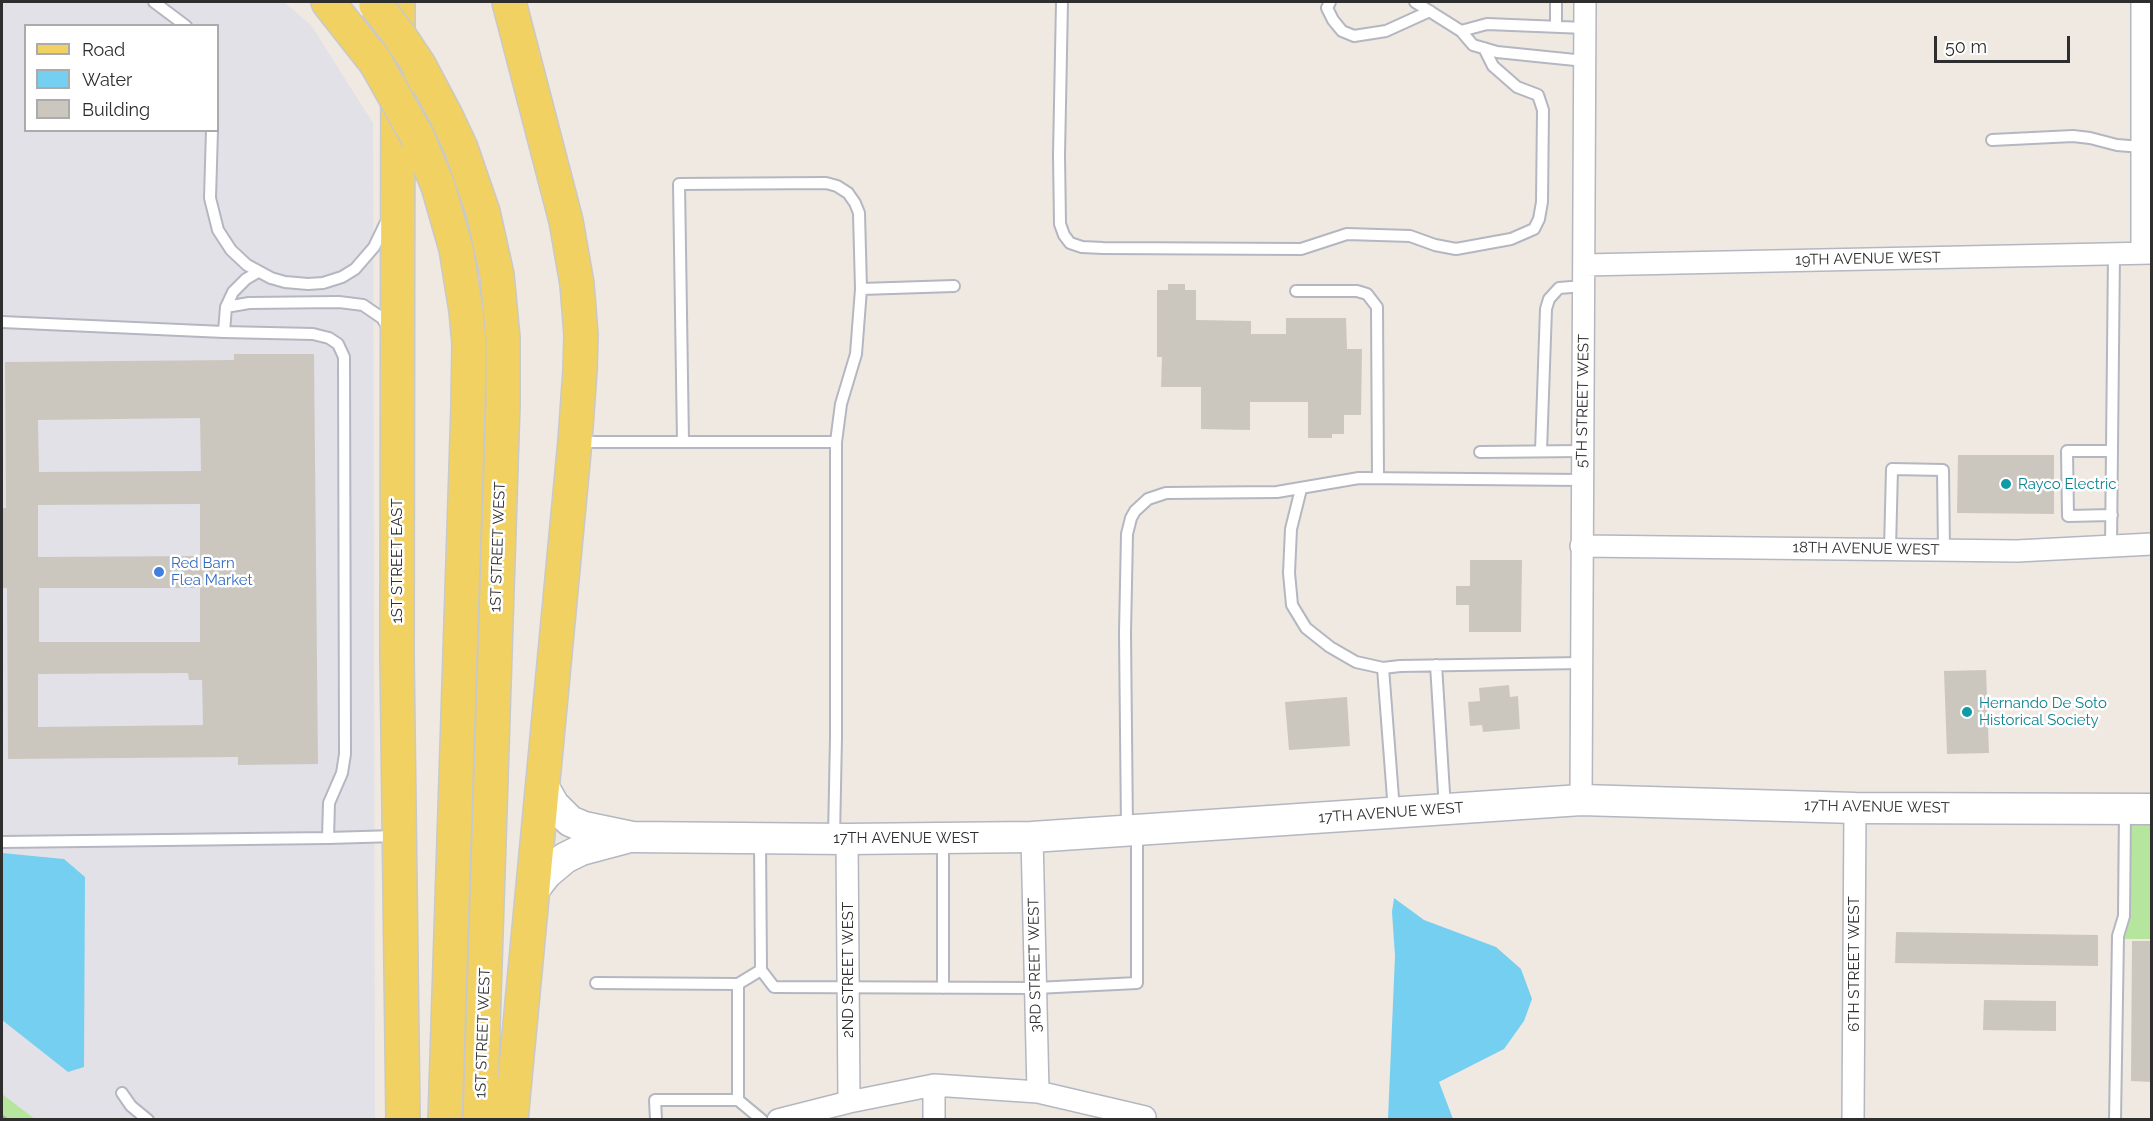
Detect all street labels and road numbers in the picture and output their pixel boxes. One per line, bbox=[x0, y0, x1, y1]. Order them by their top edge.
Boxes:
street label: 19TH AVENUE WEST bbox=[1795, 249, 1941, 269]
street label: 5TH STREET WEST bbox=[1573, 334, 1593, 468]
street label: 1ST STREET WEST bbox=[487, 481, 509, 613]
street label: 1ST STREET EAST bbox=[388, 498, 406, 624]
street label: 18TH AVENUE WEST bbox=[1792, 539, 1940, 559]
street label: 17TH AVENUE WEST bbox=[1804, 797, 1950, 817]
street label: 17TH AVENUE WEST bbox=[1318, 799, 1464, 827]
street label: 17TH AVENUE WEST bbox=[833, 829, 979, 847]
street label: 6TH STREET WEST bbox=[1845, 896, 1863, 1032]
street label: 3RD STREET WEST bbox=[1025, 898, 1045, 1032]
street label: 2ND STREET WEST bbox=[839, 902, 857, 1038]
street label: 1ST STREET WEST bbox=[472, 967, 494, 1099]

